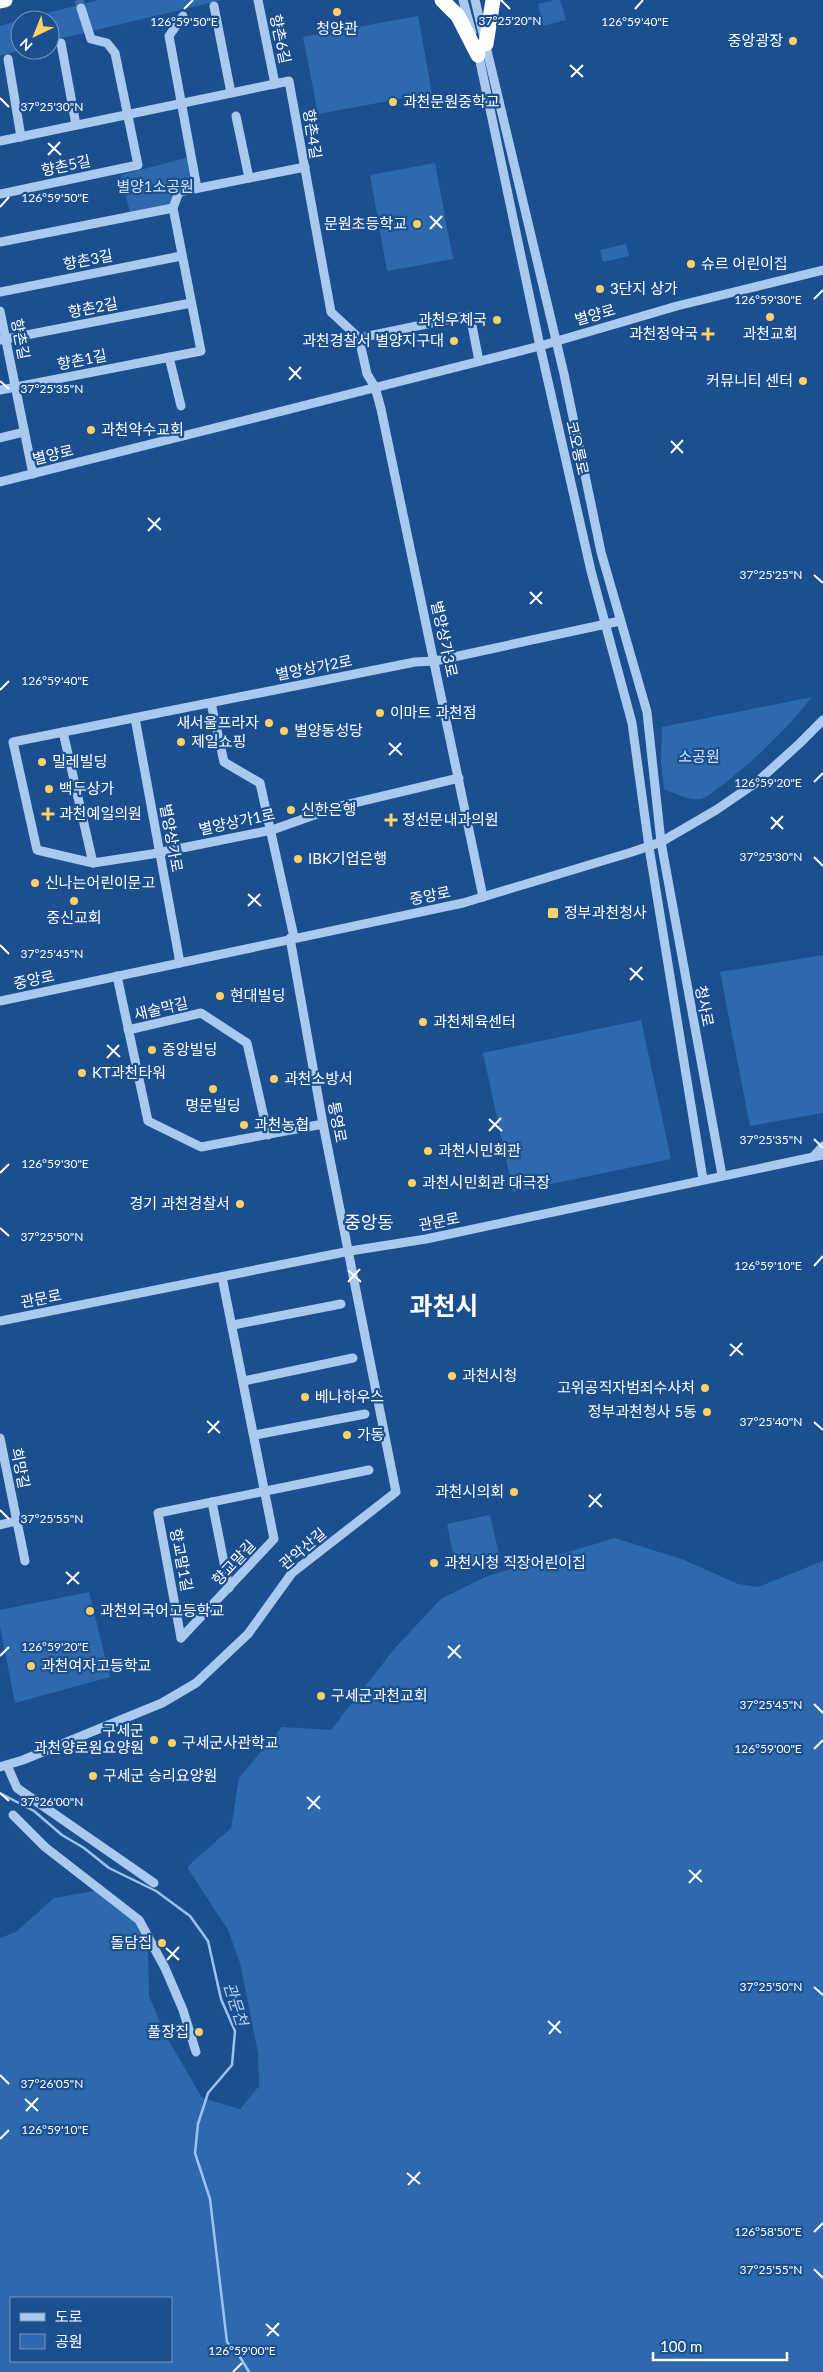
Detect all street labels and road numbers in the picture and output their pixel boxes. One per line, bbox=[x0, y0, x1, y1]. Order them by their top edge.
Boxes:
street label: 향촌6길 bbox=[267, 12, 295, 65]
street label: 향촌4길 bbox=[300, 108, 326, 160]
street label: 향촌5길 bbox=[39, 151, 92, 179]
street label: 향촌3길 bbox=[61, 245, 114, 273]
street label: 향촌2길 bbox=[66, 293, 119, 321]
street label: 별양로 bbox=[572, 300, 617, 328]
street label: 향촌길 bbox=[8, 317, 34, 361]
street label: 향촌1길 bbox=[55, 345, 108, 373]
street label: 코오롱로 bbox=[563, 419, 593, 477]
street label: 별양로 bbox=[30, 440, 75, 468]
street label: 별양상가3로 bbox=[428, 599, 462, 679]
street label: 별양상가2로 bbox=[274, 651, 354, 683]
street label: 별양상가로 bbox=[157, 802, 187, 873]
street label: 별양상가1로 bbox=[197, 804, 277, 838]
street label: 중앙로 bbox=[408, 882, 452, 908]
street label: 중앙로 bbox=[12, 966, 56, 992]
street label: 청사로 bbox=[692, 984, 718, 1028]
street label: 새술막길 bbox=[132, 993, 190, 1023]
street label: 통영로 bbox=[325, 1100, 351, 1144]
street label: 관문로 bbox=[417, 1208, 461, 1234]
street label: 관문로 bbox=[19, 1285, 63, 1311]
street label: 희망길 bbox=[8, 1446, 34, 1490]
street label: 관악산길 bbox=[275, 1524, 329, 1573]
street label: 향교말1길 bbox=[167, 1527, 197, 1593]
street label: 향교말길 bbox=[208, 1536, 259, 1589]

